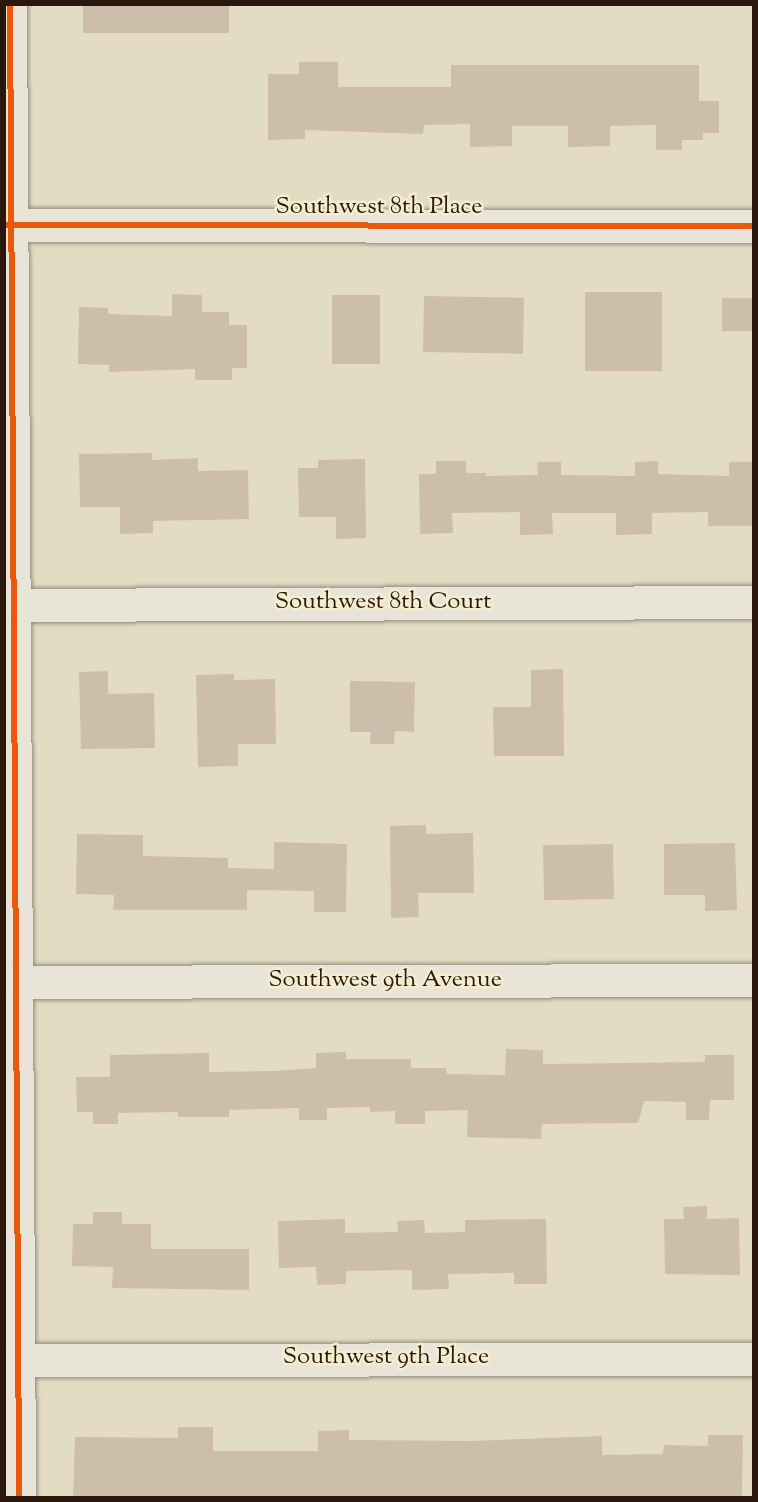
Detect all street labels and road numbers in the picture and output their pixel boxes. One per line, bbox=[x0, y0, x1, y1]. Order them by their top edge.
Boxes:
street label: Southwest 8th Place bbox=[276, 194, 482, 222]
street label: Southwest 8th Court bbox=[275, 589, 491, 617]
street label: Southwest 9th Avenue bbox=[268, 967, 502, 995]
street label: Southwest 9th Place bbox=[283, 1344, 489, 1372]

